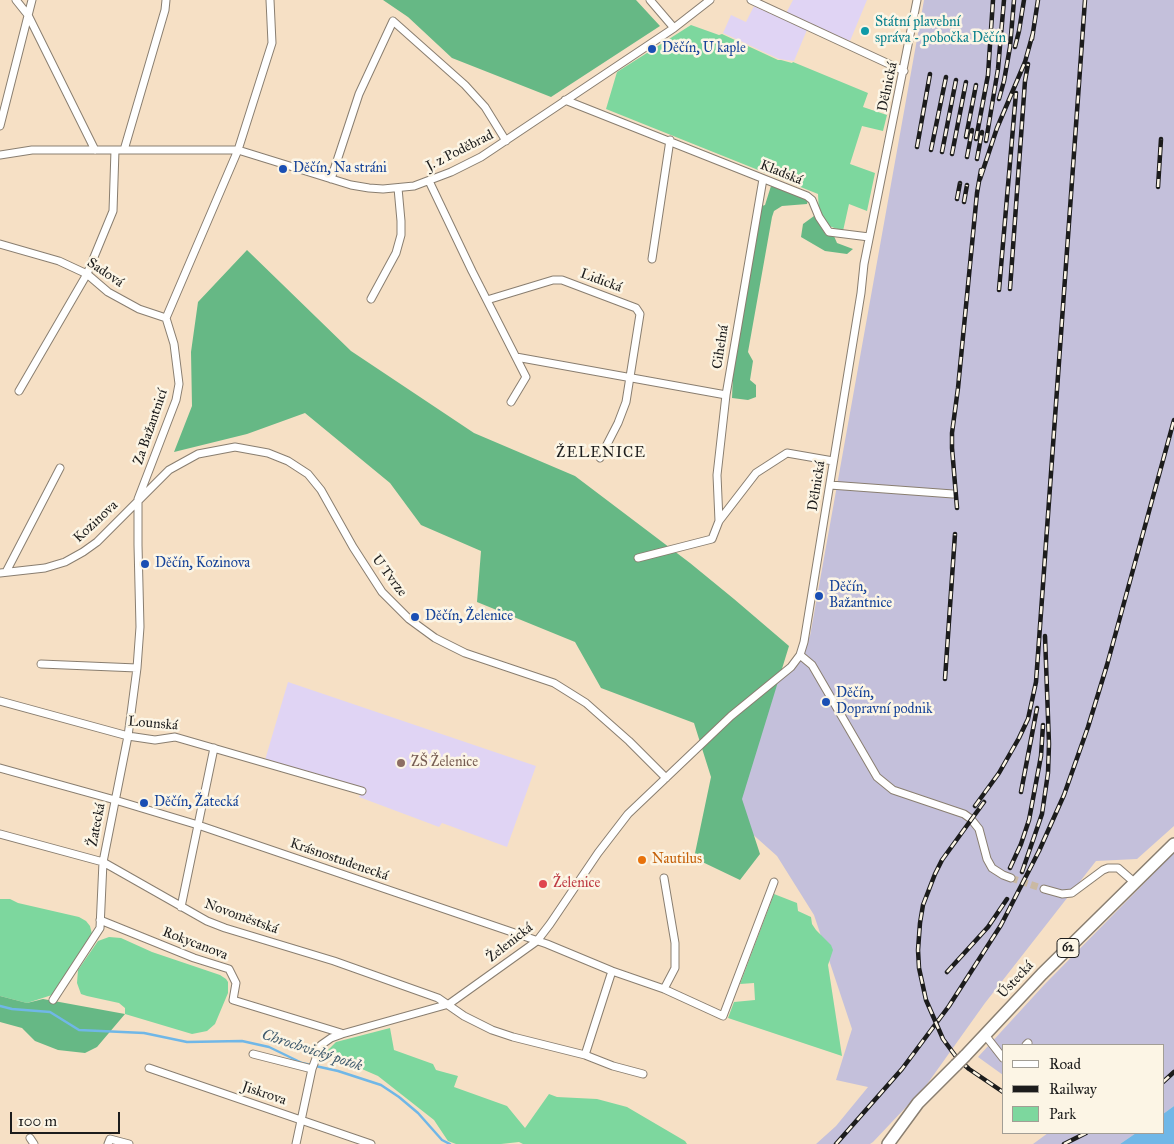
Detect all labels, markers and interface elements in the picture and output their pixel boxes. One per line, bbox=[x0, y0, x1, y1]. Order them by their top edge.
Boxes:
place label: Státní plavební správa - pobočka Děčín bbox=[875, 15, 1006, 48]
marker: Státní plavební správa - pobočka Děčín bbox=[859, 25, 871, 37]
place label: Děčín, U kaple bbox=[662, 41, 746, 57]
marker: Děčín, U kaple bbox=[646, 43, 658, 55]
street label: Dělnická bbox=[875, 61, 901, 113]
street label: J. z Poděbrad bbox=[424, 127, 496, 175]
street label: Kladská bbox=[757, 157, 805, 189]
place label: Děčín, Na stráni bbox=[293, 161, 387, 177]
marker: Děčín, Na stráni bbox=[277, 163, 289, 175]
street label: Sadová bbox=[83, 255, 127, 291]
street label: Lidická bbox=[578, 266, 624, 296]
street label: Cihelná bbox=[709, 324, 733, 370]
street label: Za Bažantnicí bbox=[130, 387, 172, 467]
district label: ŽELENICE bbox=[555, 444, 647, 462]
street label: Dělnická bbox=[805, 460, 829, 512]
street label: Kozinova bbox=[70, 497, 122, 547]
street label: U Tvrze bbox=[368, 552, 410, 600]
place label: Děčín, Kozinova bbox=[155, 556, 250, 572]
marker: Děčín, Kozinova bbox=[139, 558, 151, 570]
place label: Děčín, Bažantnice bbox=[829, 580, 892, 612]
marker: Děčín, Bažantnice bbox=[813, 590, 825, 602]
place label: Děčín, Želenice bbox=[425, 609, 513, 625]
marker: Děčín, Želenice bbox=[409, 611, 421, 623]
place label: Děčín, Dopravní podnik bbox=[836, 686, 933, 719]
marker: Děčín, Dopravní podnik bbox=[820, 696, 832, 708]
street label: Lounská bbox=[127, 713, 179, 735]
place label: ZŠ Želenice bbox=[411, 755, 478, 771]
marker: ZŠ Želenice bbox=[395, 757, 407, 769]
place label: Děčín, Žatecká bbox=[154, 795, 239, 811]
marker: Děčín, Žatecká bbox=[138, 797, 150, 809]
street label: Žatecká bbox=[85, 802, 109, 848]
street label: Krásnostudenecká bbox=[288, 835, 390, 885]
place label: Nautilus bbox=[652, 852, 702, 868]
marker: Nautilus bbox=[636, 854, 648, 866]
place label: Želenice bbox=[553, 876, 600, 892]
marker: Želenice bbox=[537, 878, 549, 890]
street label: Novoměstská bbox=[202, 896, 280, 938]
street label: Želenická bbox=[484, 920, 536, 966]
street label: Rokycanova bbox=[160, 924, 230, 964]
road number: 62 bbox=[1057, 938, 1079, 958]
street label: Ústecká bbox=[995, 958, 1037, 1002]
water label: Chrochvický potok bbox=[259, 1026, 365, 1076]
legend bbox=[1002, 1044, 1164, 1134]
text: Road bbox=[1049, 1055, 1081, 1073]
street label: Jiskrova bbox=[240, 1079, 288, 1109]
text: Railway bbox=[1049, 1080, 1097, 1098]
scale bar bbox=[12, 1102, 122, 1134]
text: Park bbox=[1049, 1105, 1076, 1123]
text: 100 m bbox=[18, 1112, 57, 1130]

